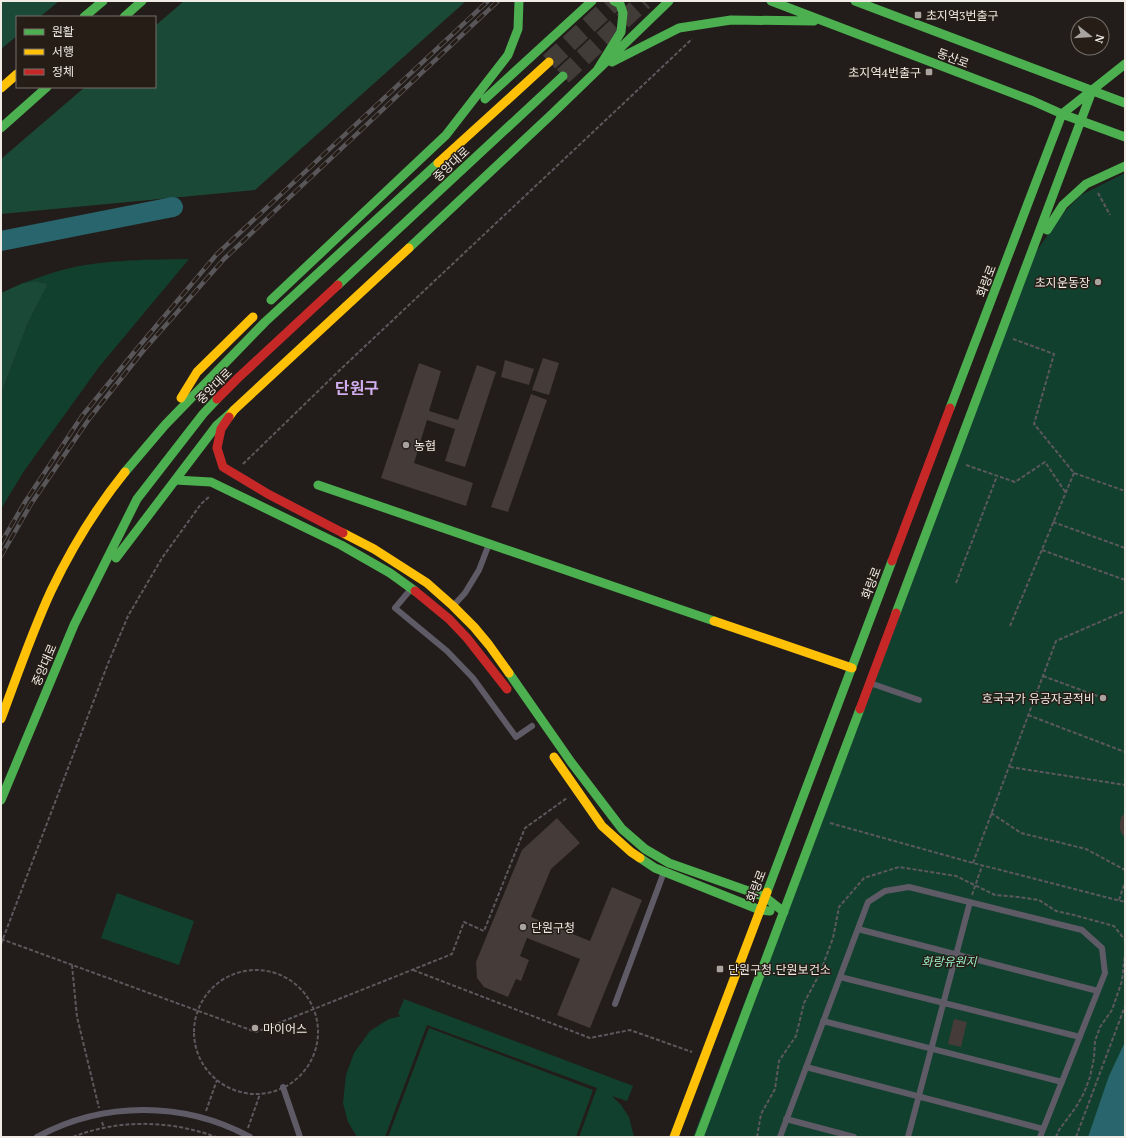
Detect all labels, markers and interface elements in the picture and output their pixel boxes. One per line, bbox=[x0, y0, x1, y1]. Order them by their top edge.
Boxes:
place label: 초지역3번출구 bbox=[926, 8, 999, 23]
marker: 초지역3번출구 bbox=[913, 10, 923, 20]
legend bbox=[16, 16, 156, 88]
north arrow bbox=[1070, 16, 1110, 56]
text: 원활 bbox=[52, 24, 74, 39]
text: N bbox=[1091, 33, 1107, 46]
text: 서행 bbox=[52, 44, 74, 59]
street label: 동산로 bbox=[935, 45, 971, 71]
text: 정체 bbox=[52, 64, 74, 79]
place label: 초지역4번출구 bbox=[848, 65, 921, 80]
marker: 초지역4번출구 bbox=[924, 67, 934, 77]
street label: 중앙대로 bbox=[430, 143, 472, 185]
street label: 화랑로 bbox=[973, 263, 999, 299]
place label: 초지운동장 bbox=[1035, 275, 1090, 290]
marker: 초지운동장 bbox=[1093, 277, 1103, 287]
street label: 중앙대로 bbox=[193, 365, 235, 407]
district label: 단원구 bbox=[335, 377, 379, 399]
place label: 농협 bbox=[414, 438, 436, 453]
marker: 농협 bbox=[401, 440, 411, 450]
street label: 화랑로 bbox=[858, 565, 884, 601]
street label: 중앙대로 bbox=[28, 642, 60, 688]
place label: 호국국가 유공자공적비 bbox=[982, 691, 1095, 706]
marker: 호국국가 유공자공적비 bbox=[1098, 693, 1108, 703]
street label: 화랑로 bbox=[743, 868, 769, 904]
place label: 단원구청 bbox=[531, 920, 575, 935]
marker: 단원구청 bbox=[518, 922, 528, 932]
park label: 화랑유원지 bbox=[921, 954, 978, 969]
place label: 단원구청.단원보건소 bbox=[728, 962, 831, 977]
marker: 단원구청.단원보건소 bbox=[715, 964, 725, 974]
place label: 마이어스 bbox=[263, 1021, 307, 1036]
marker: 마이어스 bbox=[250, 1023, 260, 1033]

